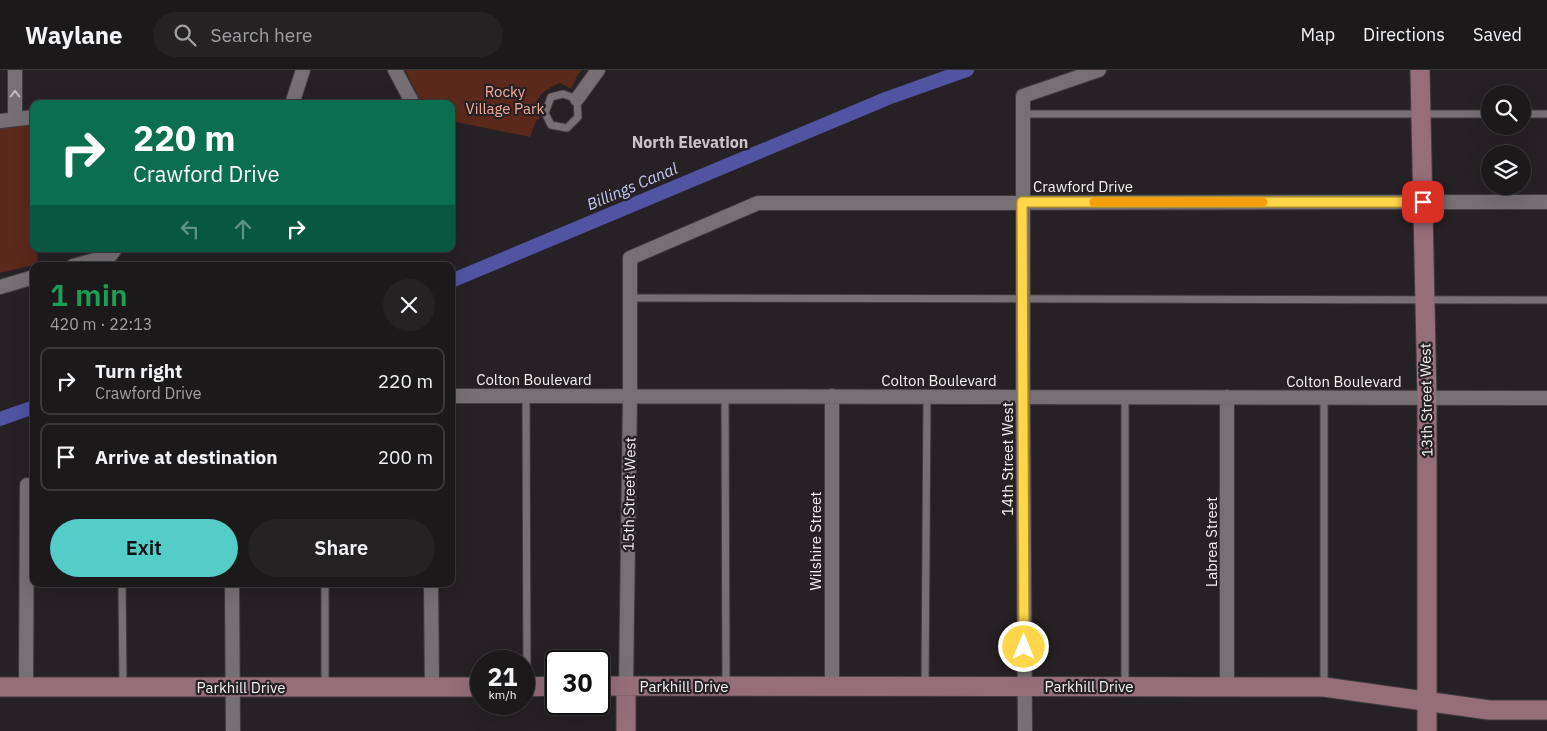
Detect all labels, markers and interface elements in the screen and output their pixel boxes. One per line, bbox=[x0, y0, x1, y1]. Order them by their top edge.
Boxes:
search box bbox=[153, 12, 503, 57]
text: Waylane bbox=[25, 19, 123, 51]
icon: search bbox=[171, 21, 199, 49]
text: Search here bbox=[211, 23, 312, 47]
text: Map bbox=[1300, 23, 1335, 46]
text: Directions bbox=[1363, 23, 1445, 46]
text: Saved bbox=[1473, 23, 1522, 46]
park label: Rocky Village Park bbox=[466, 82, 545, 118]
map controls bbox=[1481, 85, 1531, 195]
button: search bbox=[1481, 85, 1531, 135]
one-way arrow bbox=[10, 90, 20, 98]
text: 220 m bbox=[133, 115, 236, 161]
icon: right bbox=[50, 120, 115, 185]
district label: North Elevation bbox=[632, 132, 748, 152]
button: layers bbox=[1481, 145, 1531, 195]
water label: Billings Canal bbox=[584, 158, 681, 214]
text: Crawford Drive bbox=[133, 159, 280, 188]
street label: Crawford Drive bbox=[1033, 177, 1133, 196]
pin bbox=[1402, 181, 1444, 223]
icon: arrive bbox=[1409, 188, 1437, 216]
icon: left bbox=[176, 215, 204, 243]
icon: ahead bbox=[229, 215, 257, 243]
icon: right bbox=[282, 215, 310, 243]
text: 1 min bbox=[50, 275, 128, 314]
button: close bbox=[383, 279, 435, 331]
text: 420 m · 22:13 bbox=[50, 314, 152, 334]
street label: 13th Street West bbox=[1416, 343, 1436, 457]
text: Turn right bbox=[95, 359, 182, 383]
icon: right bbox=[52, 367, 80, 395]
text: 220 m bbox=[378, 369, 433, 393]
street label: Colton Boulevard bbox=[476, 370, 592, 389]
street label: Colton Boulevard bbox=[881, 371, 997, 390]
street label: Colton Boulevard bbox=[1286, 372, 1402, 391]
text: Crawford Drive bbox=[95, 383, 202, 403]
street label: 14th Street West bbox=[998, 402, 1017, 516]
street label: 15th Street West bbox=[619, 437, 639, 551]
icon: arrive bbox=[52, 443, 80, 471]
text: Arrive at destination bbox=[95, 445, 278, 469]
text: 200 m bbox=[378, 445, 433, 469]
street label: Wilshire Street bbox=[806, 491, 825, 591]
street label: Labrea Street bbox=[1202, 497, 1221, 587]
button: Exit bbox=[50, 519, 238, 577]
button: Share bbox=[248, 519, 435, 577]
position arrow bbox=[997, 620, 1049, 672]
speed limit sign: 30 bbox=[545, 650, 610, 715]
text: 21 bbox=[487, 660, 518, 693]
street label: Parkhill Drive bbox=[639, 677, 729, 696]
street label: Parkhill Drive bbox=[1044, 677, 1134, 696]
street label: Parkhill Drive bbox=[196, 678, 286, 697]
text: km/h bbox=[488, 687, 517, 702]

